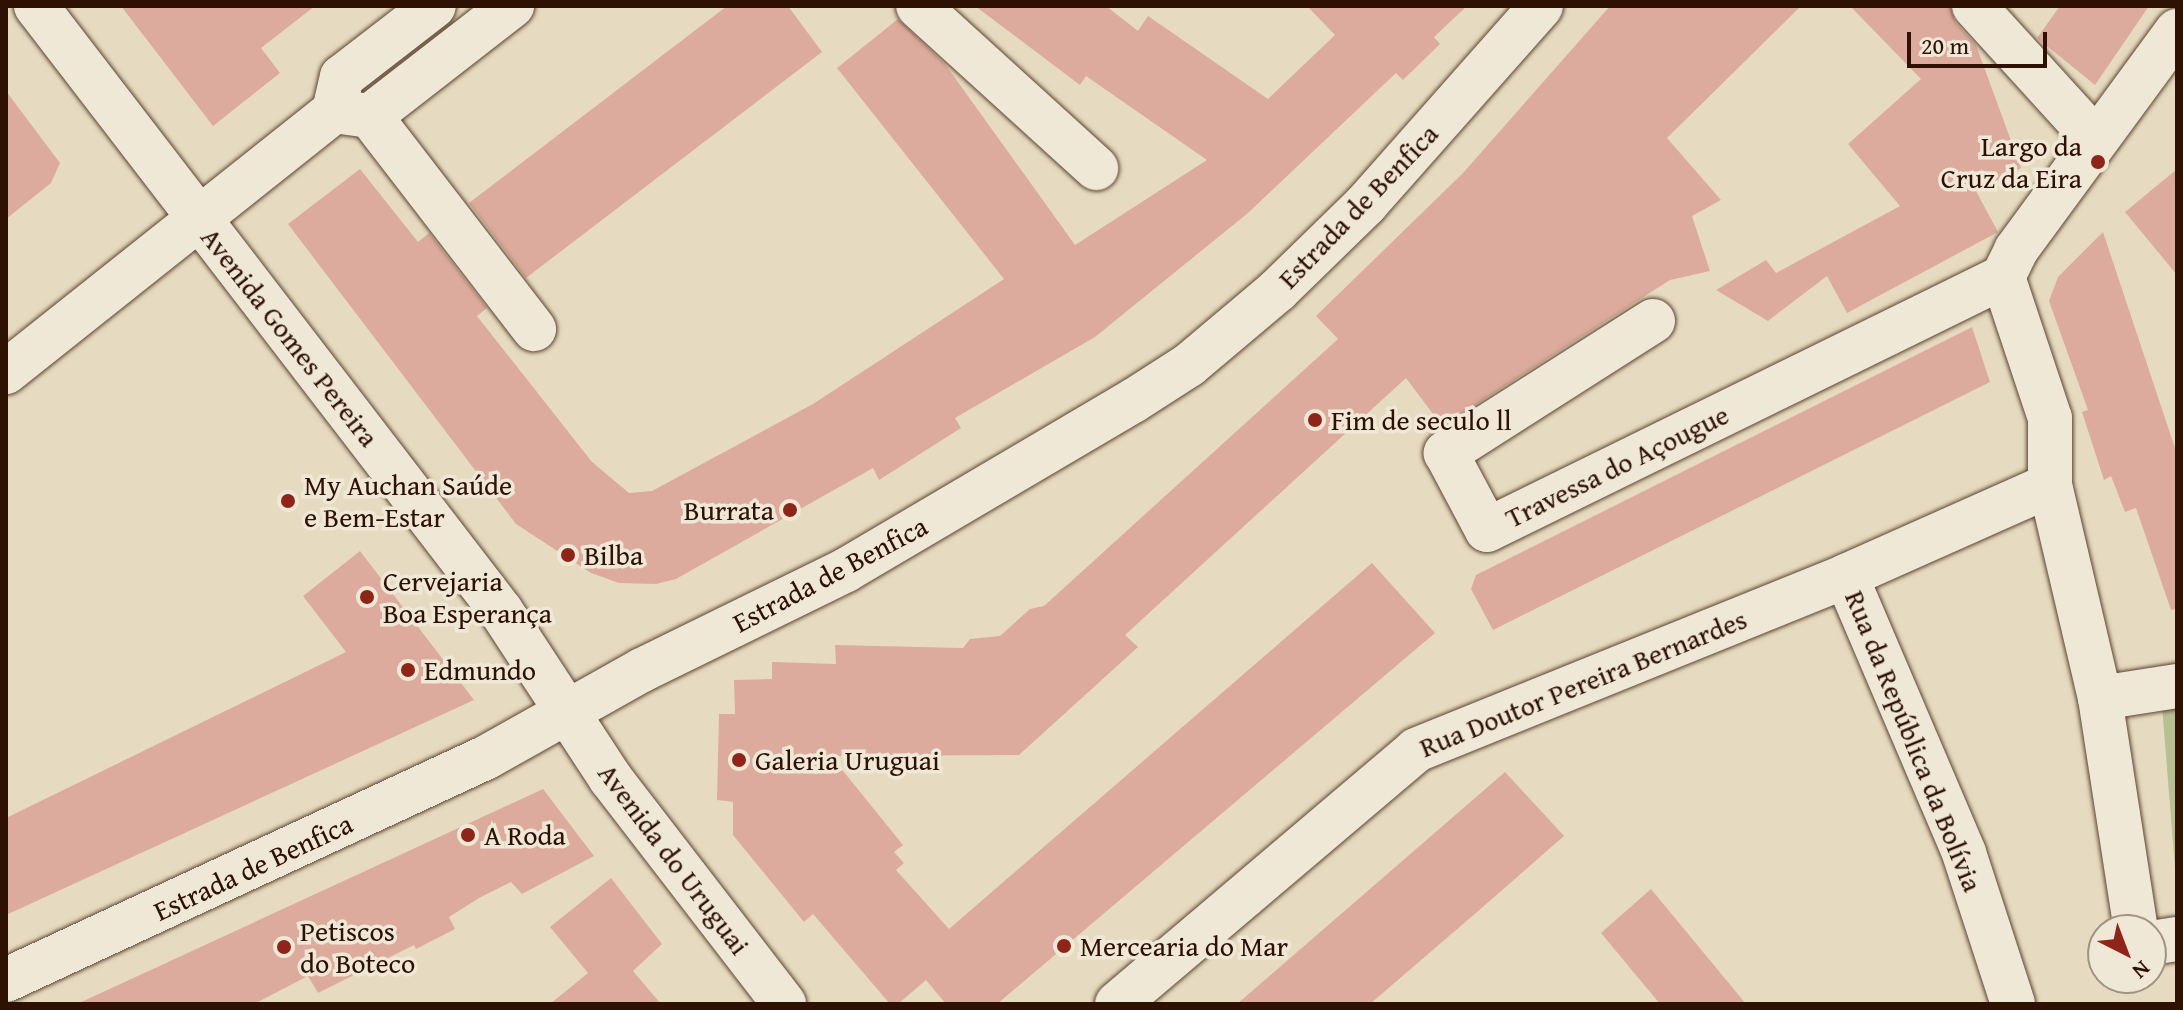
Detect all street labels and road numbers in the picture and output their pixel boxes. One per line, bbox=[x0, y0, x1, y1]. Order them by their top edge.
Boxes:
street label: Estrada de Benfica bbox=[1271, 117, 1445, 295]
street label: Avenida Gomes Pereira bbox=[194, 221, 386, 453]
street label: Travessa do Açougue bbox=[1500, 397, 1734, 535]
street label: Estrada de Benfica bbox=[727, 509, 933, 639]
street label: Rua da República da Bolívia bbox=[1838, 586, 1990, 896]
street label: Rua Doutor Pereira Bernardes bbox=[1414, 602, 1752, 764]
street label: Avenida do Uruguai bbox=[591, 757, 757, 961]
street label: Estrada de Benfica bbox=[148, 806, 358, 928]

